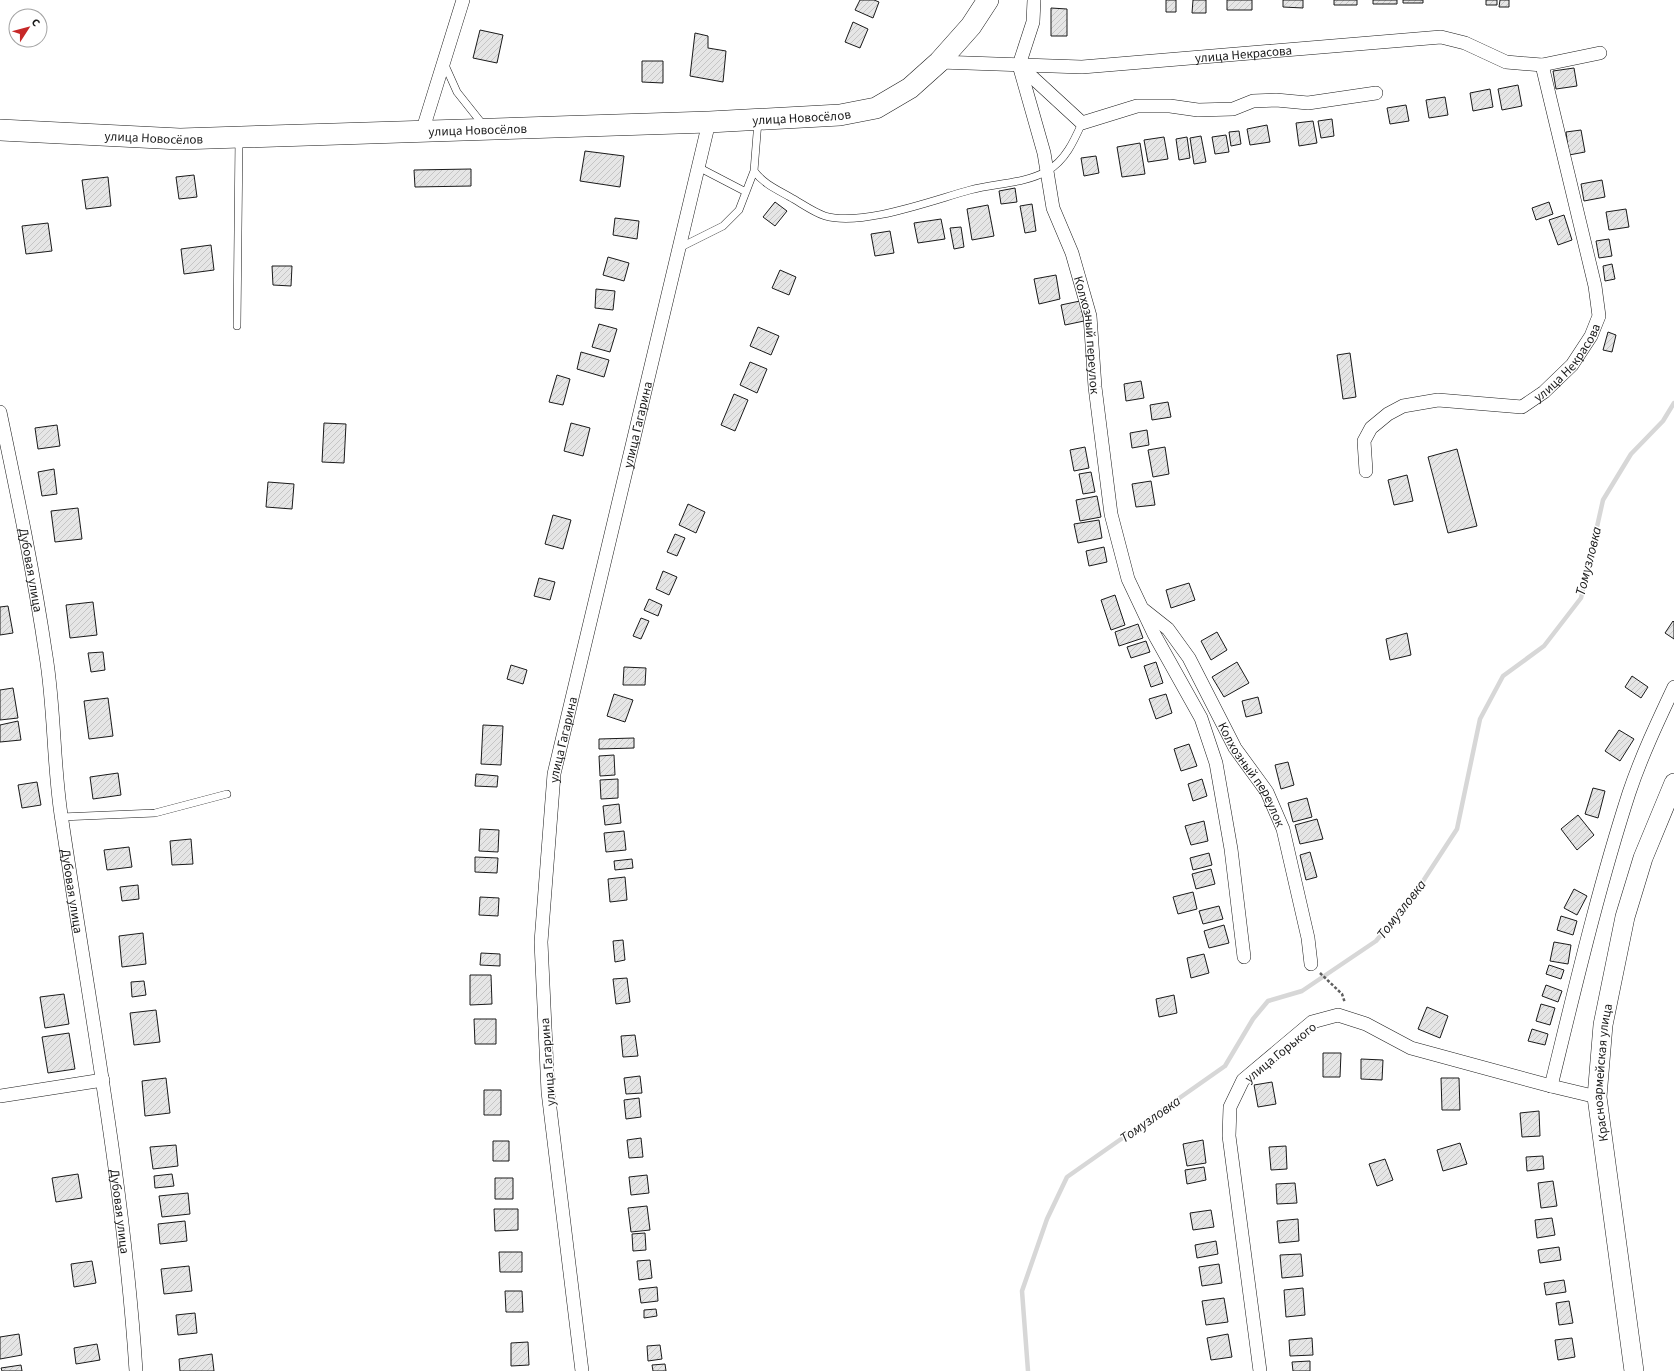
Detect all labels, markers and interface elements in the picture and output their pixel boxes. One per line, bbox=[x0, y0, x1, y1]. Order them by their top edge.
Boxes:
north arrow bbox=[8, 8, 48, 48]
text: С bbox=[28, 15, 44, 30]
street label: улица Некрасова bbox=[1194, 41, 1293, 68]
street label: улица Новосёлов bbox=[752, 105, 853, 130]
street label: улица Новосёлов bbox=[428, 120, 528, 141]
street label: улица Новосёлов bbox=[104, 127, 204, 149]
street label: Колхозный переулок bbox=[1069, 274, 1104, 396]
street label: улица Некрасова bbox=[1530, 321, 1605, 407]
street label: улица Гагарина bbox=[619, 380, 657, 470]
water label: Томузловка bbox=[1571, 524, 1607, 598]
street label: Дубовая улица bbox=[14, 526, 47, 613]
street label: улица Гагарина bbox=[545, 695, 582, 784]
street label: Колхозный переулок bbox=[1213, 719, 1289, 830]
street label: Дубовая улица bbox=[56, 848, 87, 935]
water label: Томузловка bbox=[1372, 875, 1432, 944]
street label: Красноармейская улица bbox=[1589, 1002, 1617, 1143]
street label: улица Гагарина bbox=[536, 1017, 560, 1107]
street label: улица Горького bbox=[1241, 1018, 1320, 1087]
water label: Томузловка bbox=[1116, 1091, 1186, 1148]
street label: Дубовая улица bbox=[105, 1168, 134, 1255]

